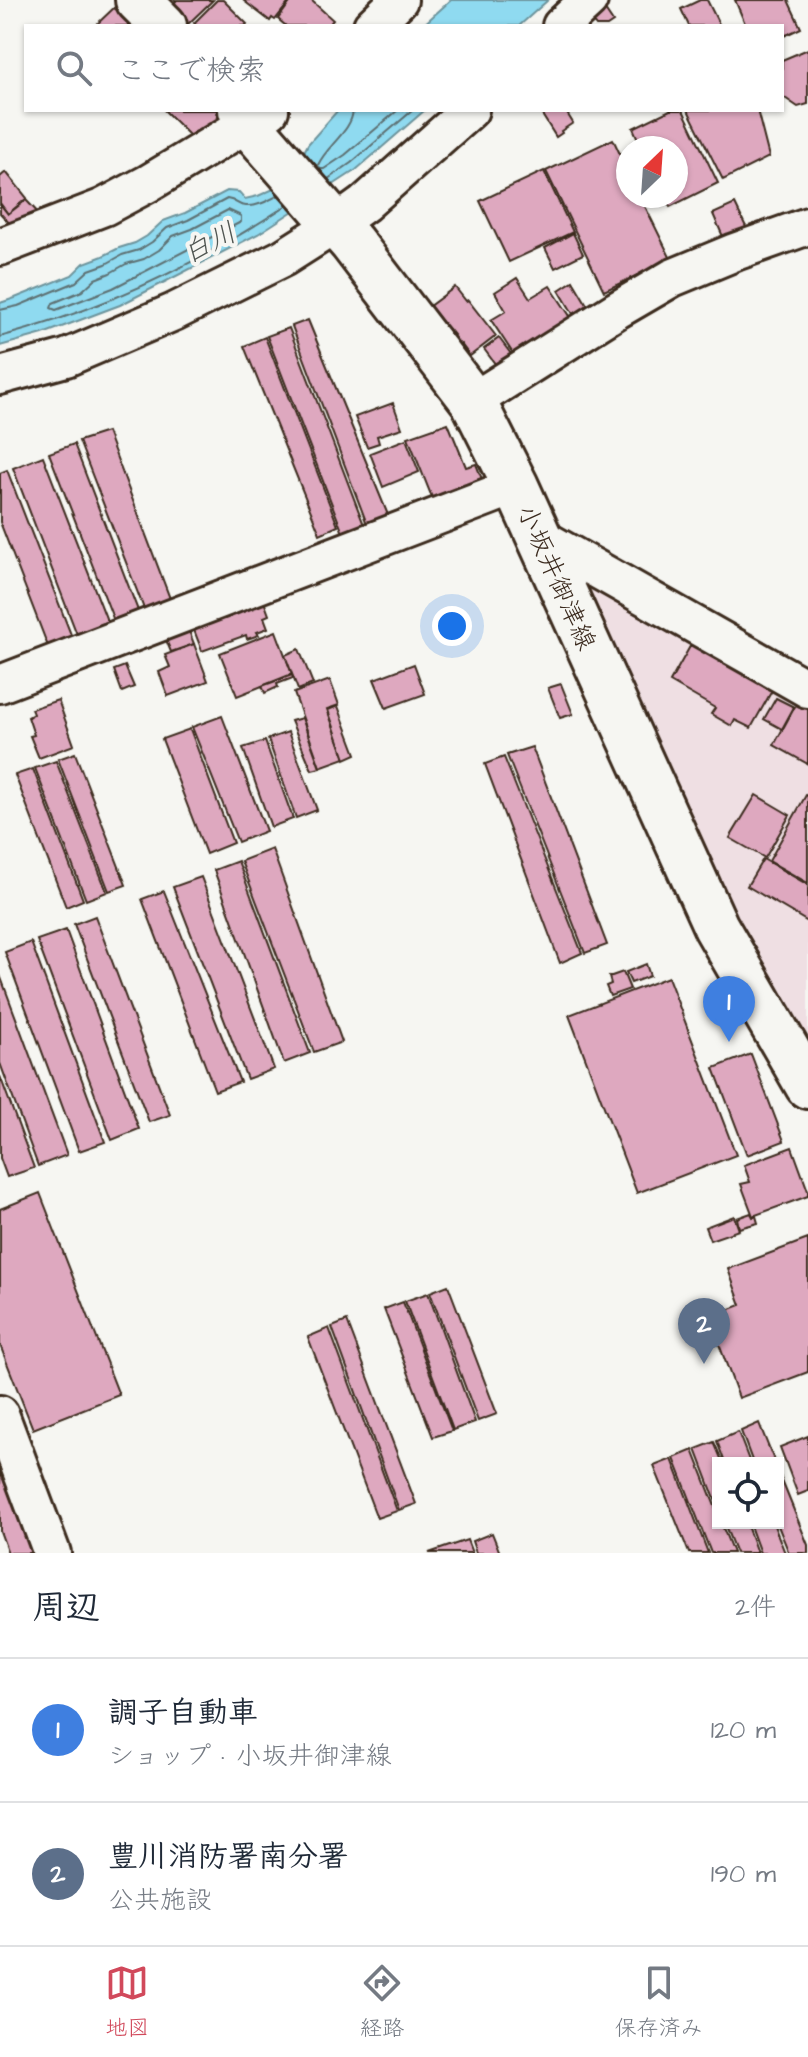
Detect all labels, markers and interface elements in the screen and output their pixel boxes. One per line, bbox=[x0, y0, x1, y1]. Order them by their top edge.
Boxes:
search box bbox=[24, 24, 784, 112]
icon: search bbox=[52, 46, 96, 90]
text: ここで検索 bbox=[116, 50, 266, 92]
north arrow bbox=[616, 136, 688, 208]
water label: 白川 bbox=[176, 213, 243, 273]
street label: 小坂井御津線 bbox=[508, 499, 604, 656]
your location bbox=[432, 606, 472, 646]
pin: 1 bbox=[703, 976, 755, 1042]
pin: 2 bbox=[678, 1298, 730, 1364]
map controls bbox=[712, 1457, 784, 1529]
button: locate bbox=[712, 1457, 784, 1529]
text: 周辺 bbox=[32, 1584, 100, 1632]
text: 2件 bbox=[735, 1589, 776, 1625]
text: 調子自動車 bbox=[108, 1692, 258, 1734]
text: 1 bbox=[56, 1712, 60, 1748]
text: 120 m bbox=[711, 1712, 776, 1748]
text: ショップ · 小坂井御津線 bbox=[108, 1738, 391, 1774]
text: 豊川消防署南分署 bbox=[108, 1836, 348, 1878]
text: 2 bbox=[51, 1856, 65, 1892]
text: 190 m bbox=[711, 1856, 776, 1892]
text: 公共施設 bbox=[108, 1882, 212, 1918]
tab: 地図 bbox=[105, 1961, 149, 2044]
tab: 経路 bbox=[360, 1961, 404, 2044]
tab: 保存済み bbox=[615, 1961, 703, 2044]

